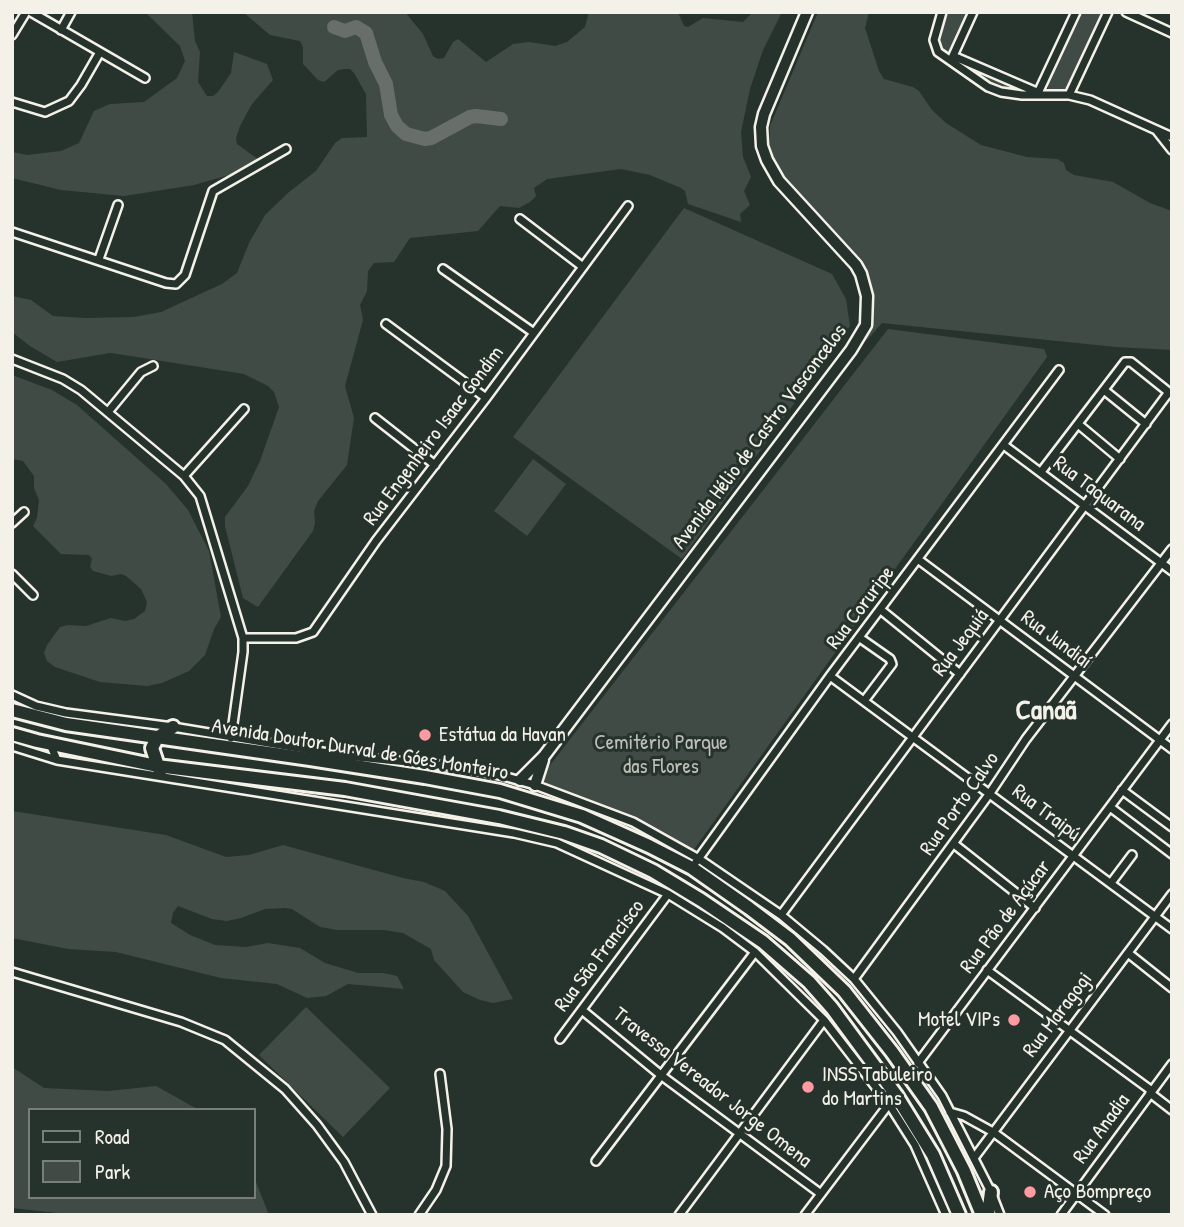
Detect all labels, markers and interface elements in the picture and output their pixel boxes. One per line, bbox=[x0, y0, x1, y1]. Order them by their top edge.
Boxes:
street label: Avenida Hélio de Castro Vasconcelos bbox=[667, 320, 853, 554]
street label: Rua Engenheiro Isaac Gondim bbox=[358, 341, 510, 531]
street label: Rua Taquarana bbox=[1048, 451, 1150, 537]
street label: Rua Coruripe bbox=[822, 561, 900, 655]
street label: Rua Jequiá bbox=[927, 604, 995, 682]
street label: Rua Jundiaí bbox=[1015, 605, 1097, 675]
district label: Canaã bbox=[1016, 695, 1076, 729]
street label: Avenida Doutor Durval de Góes Monteiro bbox=[210, 714, 510, 786]
place label: Estátua da Havan bbox=[439, 722, 566, 748]
marker: Estátua da Havan bbox=[417, 727, 433, 743]
park label: Cemitério Parque das Flores bbox=[594, 730, 728, 780]
street label: Rua Porto Calvo bbox=[915, 747, 1005, 861]
street label: Rua Traipú bbox=[1007, 779, 1085, 847]
street label: Rua Pão de Açúcar bbox=[955, 855, 1057, 979]
street label: Rua São Francisco bbox=[550, 895, 650, 1017]
street label: Rua Maragogi bbox=[1018, 968, 1098, 1062]
street label: Travessa Vereador Jorge Omena bbox=[608, 1003, 816, 1173]
place label: Motel VIPs bbox=[918, 1007, 1000, 1033]
marker: Motel VIPs bbox=[1006, 1012, 1022, 1028]
place label: INSS Tabuleiro do Martins bbox=[822, 1062, 933, 1112]
marker: INSS Tabuleiro do Martins bbox=[800, 1079, 816, 1095]
street label: Rua Anadia bbox=[1068, 1089, 1136, 1169]
legend bbox=[28, 1108, 256, 1199]
text: Road bbox=[95, 1122, 129, 1151]
text: Park bbox=[95, 1157, 130, 1186]
place label: Aço Bompreço bbox=[1044, 1179, 1151, 1205]
marker: Aço Bompreço bbox=[1022, 1184, 1038, 1200]

